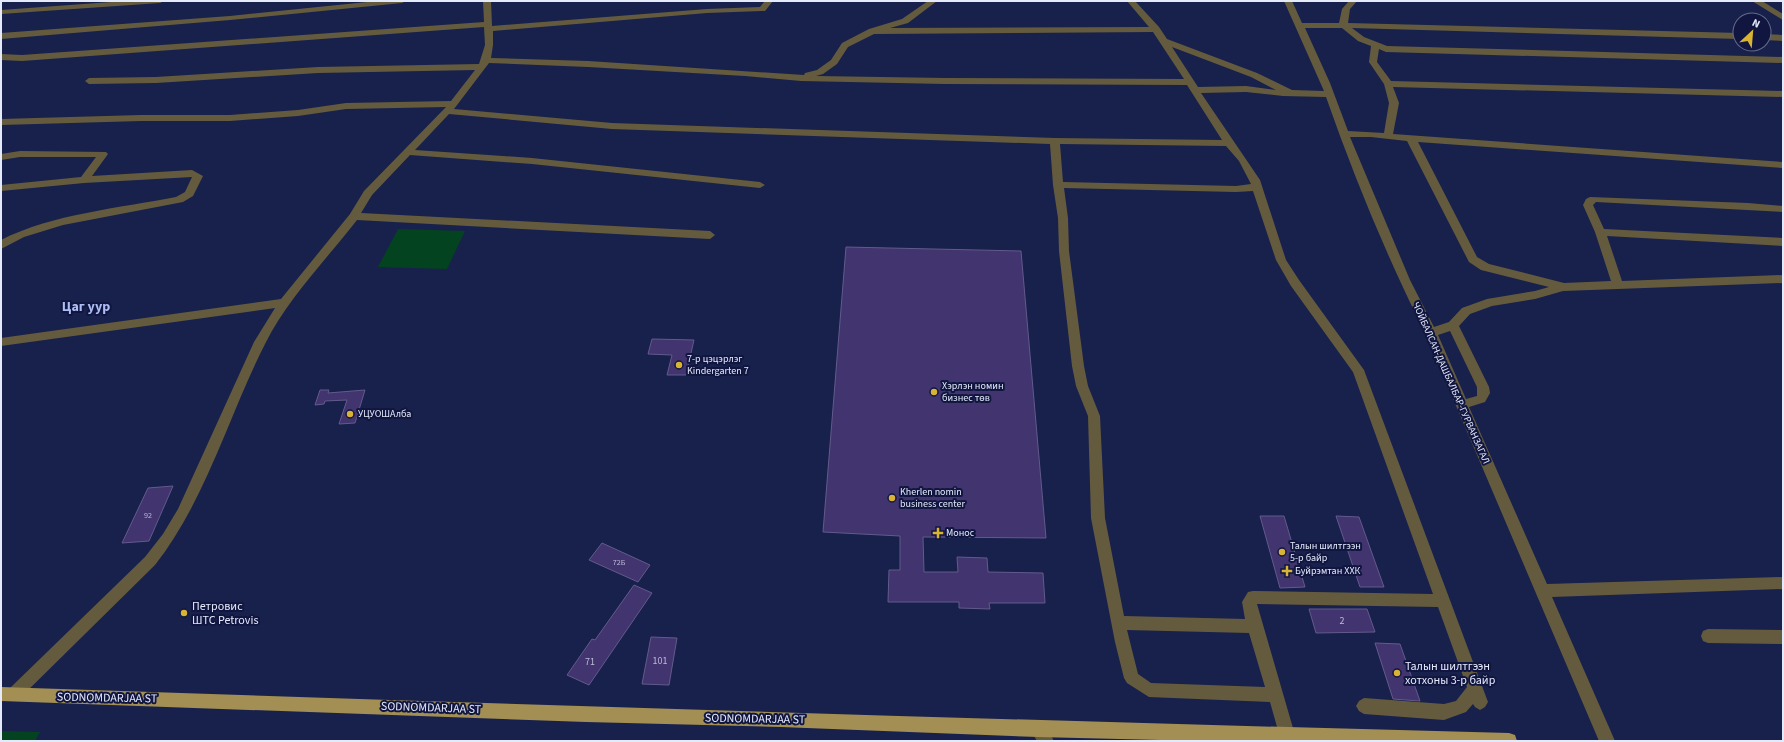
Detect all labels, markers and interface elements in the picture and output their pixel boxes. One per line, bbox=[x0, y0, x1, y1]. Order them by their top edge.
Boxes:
north arrow bbox=[1732, 12, 1772, 52]
text: N bbox=[1750, 15, 1763, 32]
district label: Цаг уур bbox=[62, 297, 110, 317]
street label: ЧОЙБАЛСАН-ДАШБАЛБАР-ГУРВАНЗАГАЛ bbox=[1409, 300, 1493, 466]
place label: 7-р цэцэрлэг Kindergarten 7 bbox=[687, 352, 749, 378]
marker: 7-р цэцэрлэг Kindergarten 7 bbox=[674, 360, 684, 370]
place label: Хэрлэн номин бизнес төв bbox=[942, 379, 1004, 405]
marker: Хэрлэн номин бизнес төв bbox=[929, 387, 939, 397]
place label: УЦУОШАлба bbox=[358, 407, 411, 421]
marker: УЦУОШАлба bbox=[345, 409, 355, 419]
place label: Kherlen nomin business center bbox=[900, 485, 965, 511]
marker: Kherlen nomin business center bbox=[887, 493, 897, 503]
house number: 92 bbox=[144, 510, 152, 521]
place label: Монос bbox=[946, 526, 975, 540]
marker: Монос bbox=[933, 528, 943, 538]
place label: Талын шилтгээн 5-р байр bbox=[1290, 539, 1361, 565]
marker: Талын шилтгээн 5-р байр bbox=[1277, 547, 1287, 557]
house number: 72Б bbox=[613, 557, 626, 568]
place label: Буйрэмтан ХХК bbox=[1295, 564, 1361, 578]
marker: Буйрэмтан ХХК bbox=[1282, 566, 1292, 576]
place label: Петровис ШТС Petrovis bbox=[192, 598, 258, 629]
marker: Петровис ШТС Petrovis bbox=[179, 608, 189, 618]
house number: 2 bbox=[1340, 614, 1345, 628]
house number: 101 bbox=[653, 654, 667, 668]
house number: 71 bbox=[585, 655, 595, 669]
place label: Талын шилтгээн хотхоны 3-р байр bbox=[1405, 658, 1496, 689]
marker: Талын шилтгээн хотхоны 3-р байр bbox=[1392, 668, 1402, 678]
street label: SODNOMDARJAA ST bbox=[57, 689, 158, 707]
street label: SODNOMDARJAA ST bbox=[381, 698, 482, 718]
street label: SODNOMDARJAA ST bbox=[705, 710, 806, 728]

